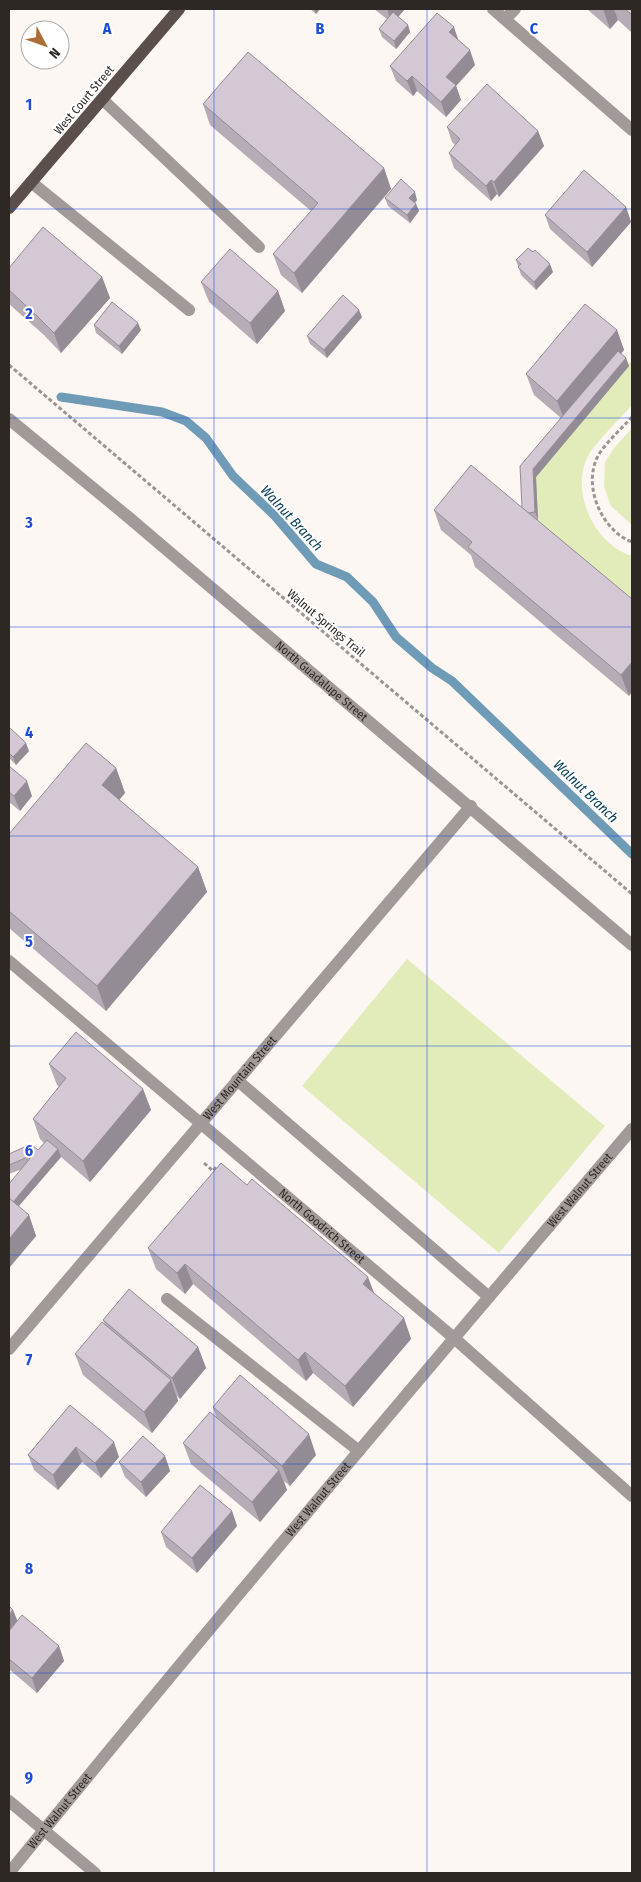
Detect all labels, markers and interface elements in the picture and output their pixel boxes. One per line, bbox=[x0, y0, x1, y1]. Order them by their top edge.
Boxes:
text: A bbox=[102, 19, 112, 38]
text: B bbox=[316, 19, 325, 38]
text: C bbox=[530, 19, 539, 38]
north arrow bbox=[20, 20, 70, 70]
text: N bbox=[45, 44, 64, 62]
street label: West Court Street bbox=[51, 63, 117, 137]
text: 1 bbox=[26, 95, 32, 114]
text: 2 bbox=[24, 304, 33, 323]
water label: Walnut Branch bbox=[257, 482, 326, 555]
text: 3 bbox=[24, 513, 33, 532]
street label: Walnut Springs Trail bbox=[284, 586, 368, 660]
street label: North Guadalupe Street bbox=[273, 638, 370, 724]
text: 4 bbox=[25, 723, 33, 742]
water label: Walnut Branch bbox=[550, 756, 622, 826]
text: 5 bbox=[25, 932, 33, 951]
street label: West Mountain Street bbox=[200, 1033, 279, 1123]
text: 6 bbox=[25, 1141, 33, 1160]
street label: West Walnut Street bbox=[544, 1150, 615, 1230]
street label: North Goodrich Street bbox=[276, 1186, 368, 1266]
text: 7 bbox=[26, 1350, 33, 1369]
street label: West Walnut Street bbox=[283, 1459, 354, 1539]
text: 8 bbox=[25, 1559, 34, 1578]
text: 9 bbox=[25, 1768, 33, 1787]
street label: West Walnut Street bbox=[25, 1770, 95, 1852]

